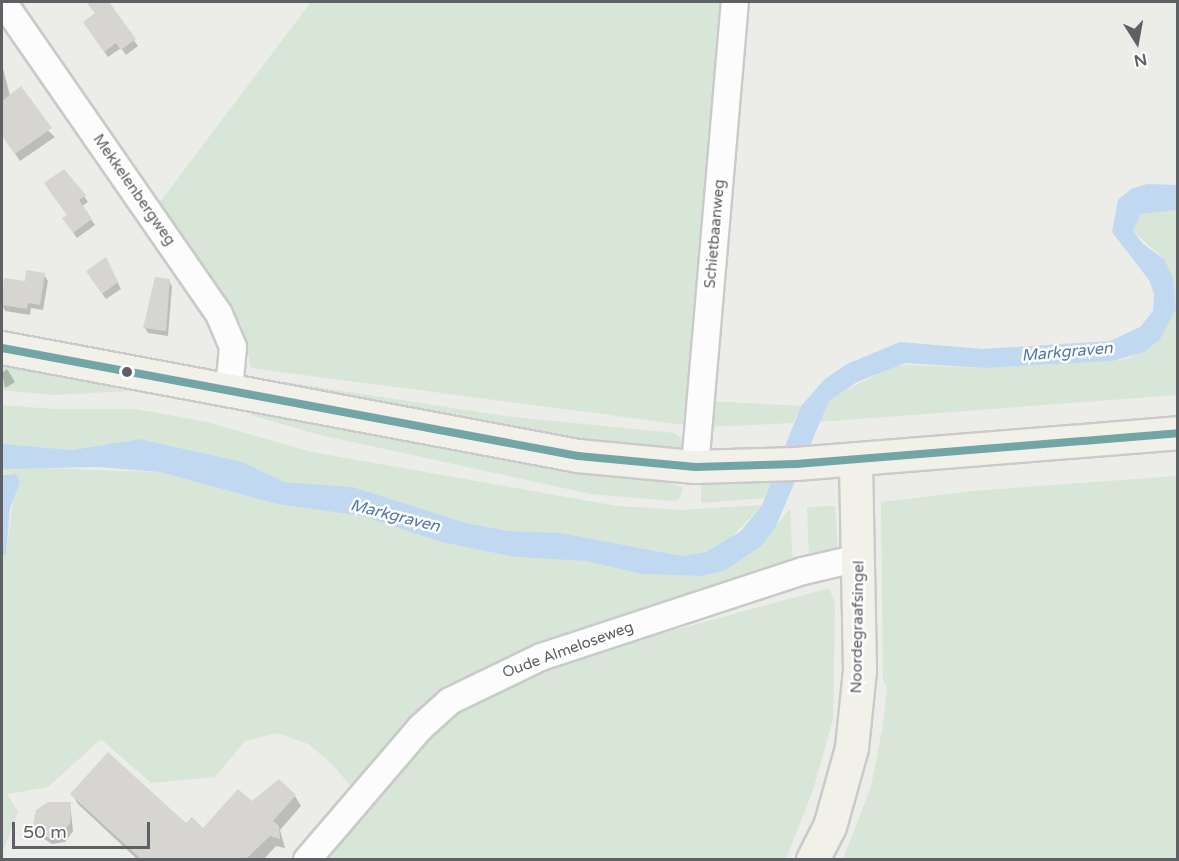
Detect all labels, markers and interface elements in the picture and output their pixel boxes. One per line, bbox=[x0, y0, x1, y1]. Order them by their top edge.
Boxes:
north arrow bbox=[1107, 12, 1167, 72]
text: N bbox=[1132, 49, 1149, 71]
street label: Mekkelenbergweg bbox=[89, 131, 179, 249]
street label: Schietbaanweg bbox=[701, 179, 729, 289]
water label: Markgraven bbox=[1021, 338, 1113, 366]
unlabelled marker bbox=[121, 366, 133, 378]
water label: Markgraven bbox=[348, 496, 442, 536]
street label: Noordegraafsingel bbox=[848, 560, 868, 694]
street label: Oude Almeloseweg bbox=[500, 618, 636, 682]
scale bar bbox=[15, 810, 153, 848]
text: 50 m bbox=[23, 821, 67, 843]

